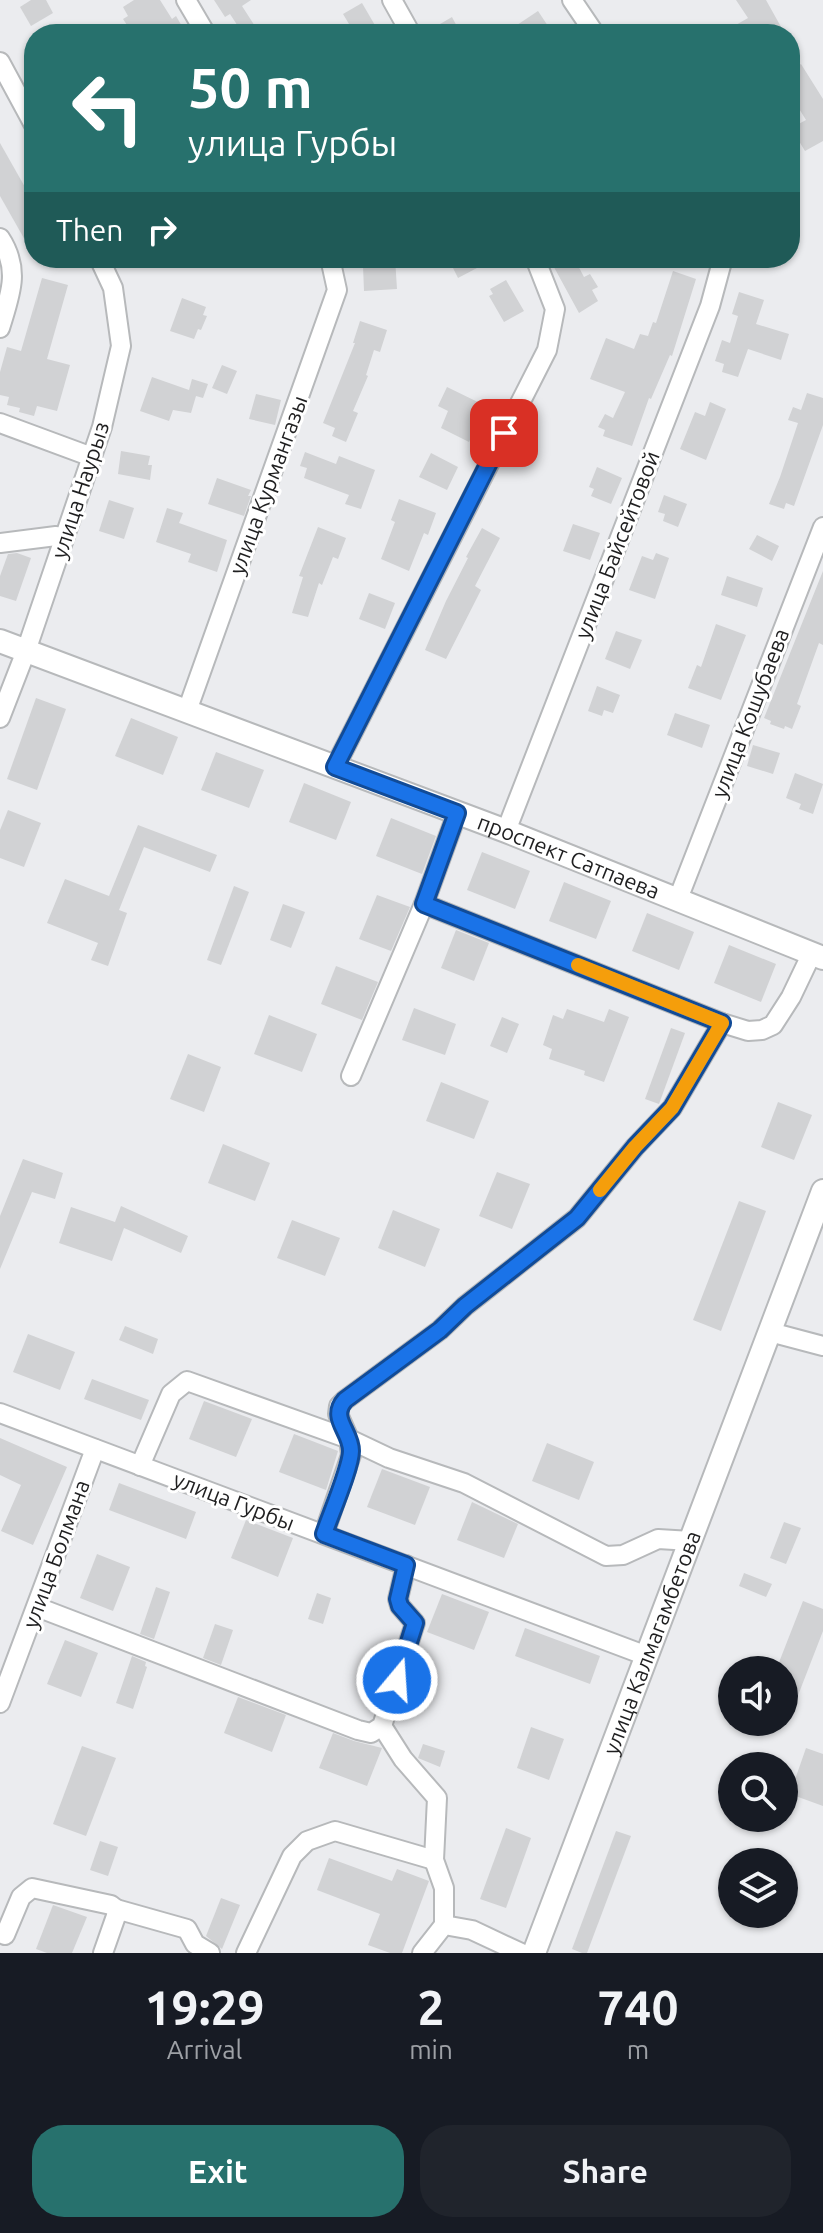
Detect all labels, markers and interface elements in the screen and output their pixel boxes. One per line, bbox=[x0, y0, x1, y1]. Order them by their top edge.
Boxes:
icon: left bbox=[56, 56, 160, 160]
text: 50 m bbox=[188, 56, 313, 119]
text: улица Гурбы bbox=[188, 122, 397, 163]
icon: right bbox=[140, 208, 184, 252]
text: Then bbox=[56, 213, 124, 247]
street label: улица Курмангазы bbox=[224, 392, 312, 578]
pin bbox=[470, 399, 538, 467]
icon: arrive bbox=[482, 411, 526, 455]
street label: улица Наурыз bbox=[46, 418, 113, 561]
street label: улица Байсейтовой bbox=[569, 447, 664, 642]
street label: улица Кошубаева bbox=[706, 625, 793, 801]
street label: проспект Сатпаева bbox=[474, 808, 663, 903]
street label: улица Гурбы bbox=[170, 1466, 298, 1535]
street label: улица Болмана bbox=[17, 1476, 94, 1631]
street label: улица Калмагамбетова bbox=[597, 1527, 705, 1758]
position arrow bbox=[355, 1638, 439, 1722]
map controls bbox=[718, 1656, 798, 1928]
button: sound bbox=[718, 1656, 798, 1736]
button: search bbox=[718, 1752, 798, 1832]
button: layers bbox=[718, 1848, 798, 1928]
text: 19:29 bbox=[145, 1980, 265, 2034]
text: 2 bbox=[417, 1980, 444, 2034]
text: 740 bbox=[597, 1980, 678, 2034]
text: Arrival bbox=[167, 2035, 242, 2064]
text: min bbox=[409, 2035, 453, 2064]
text: m bbox=[627, 2035, 649, 2064]
button: Exit bbox=[32, 2125, 404, 2217]
button: Share bbox=[420, 2125, 791, 2217]

